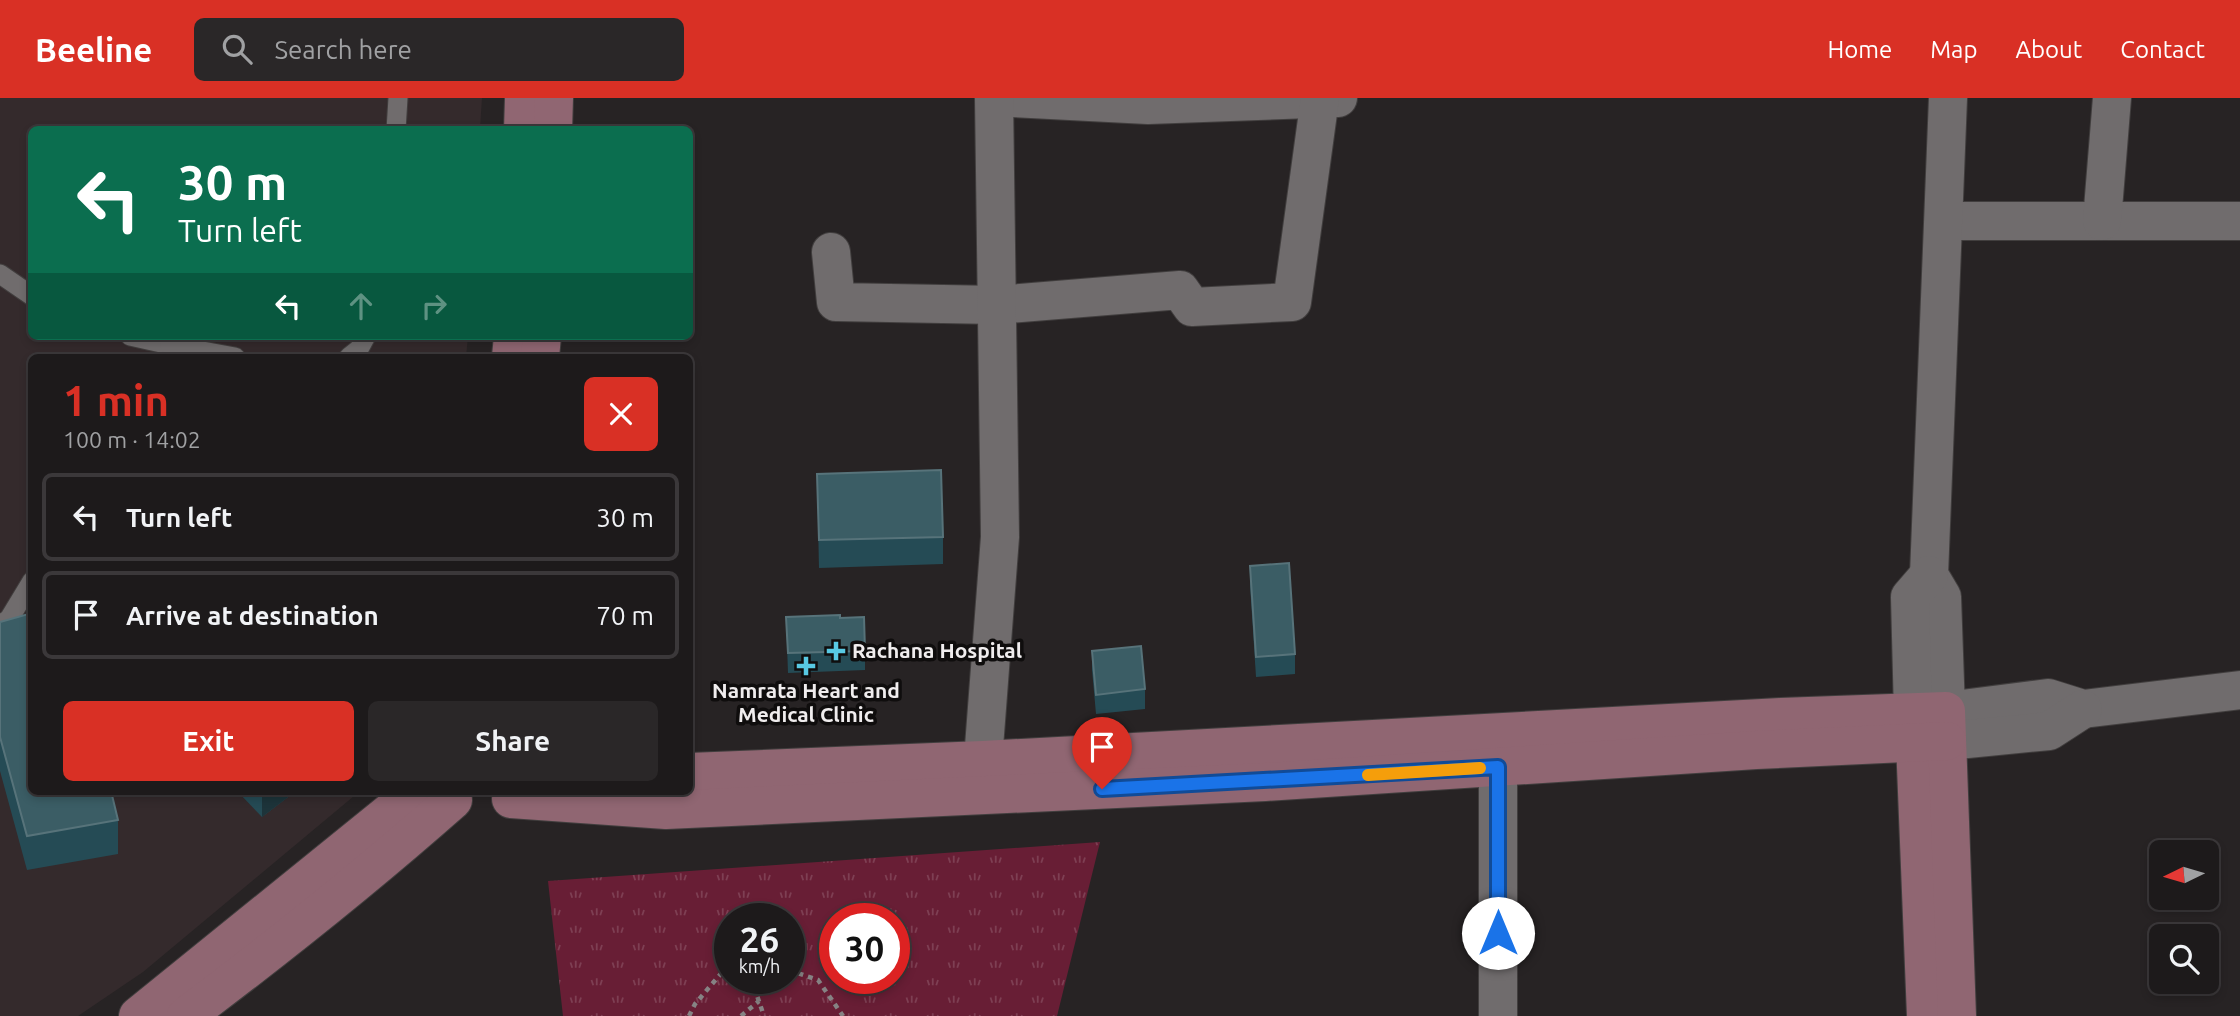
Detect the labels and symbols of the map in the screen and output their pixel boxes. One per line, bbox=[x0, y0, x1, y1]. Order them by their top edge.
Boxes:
place label: Rachana Hospital bbox=[852, 638, 1022, 662]
marker: Rachana Hospital bbox=[826, 641, 846, 661]
marker: Namrata Heart and Medical Clinic bbox=[796, 656, 816, 676]
place label: Namrata Heart and Medical Clinic bbox=[712, 678, 900, 726]
pin bbox=[1072, 717, 1132, 789]
north arrow bbox=[2149, 840, 2219, 910]
position arrow bbox=[1461, 896, 1535, 970]
speed limit sign: 30 bbox=[819, 903, 910, 994]

